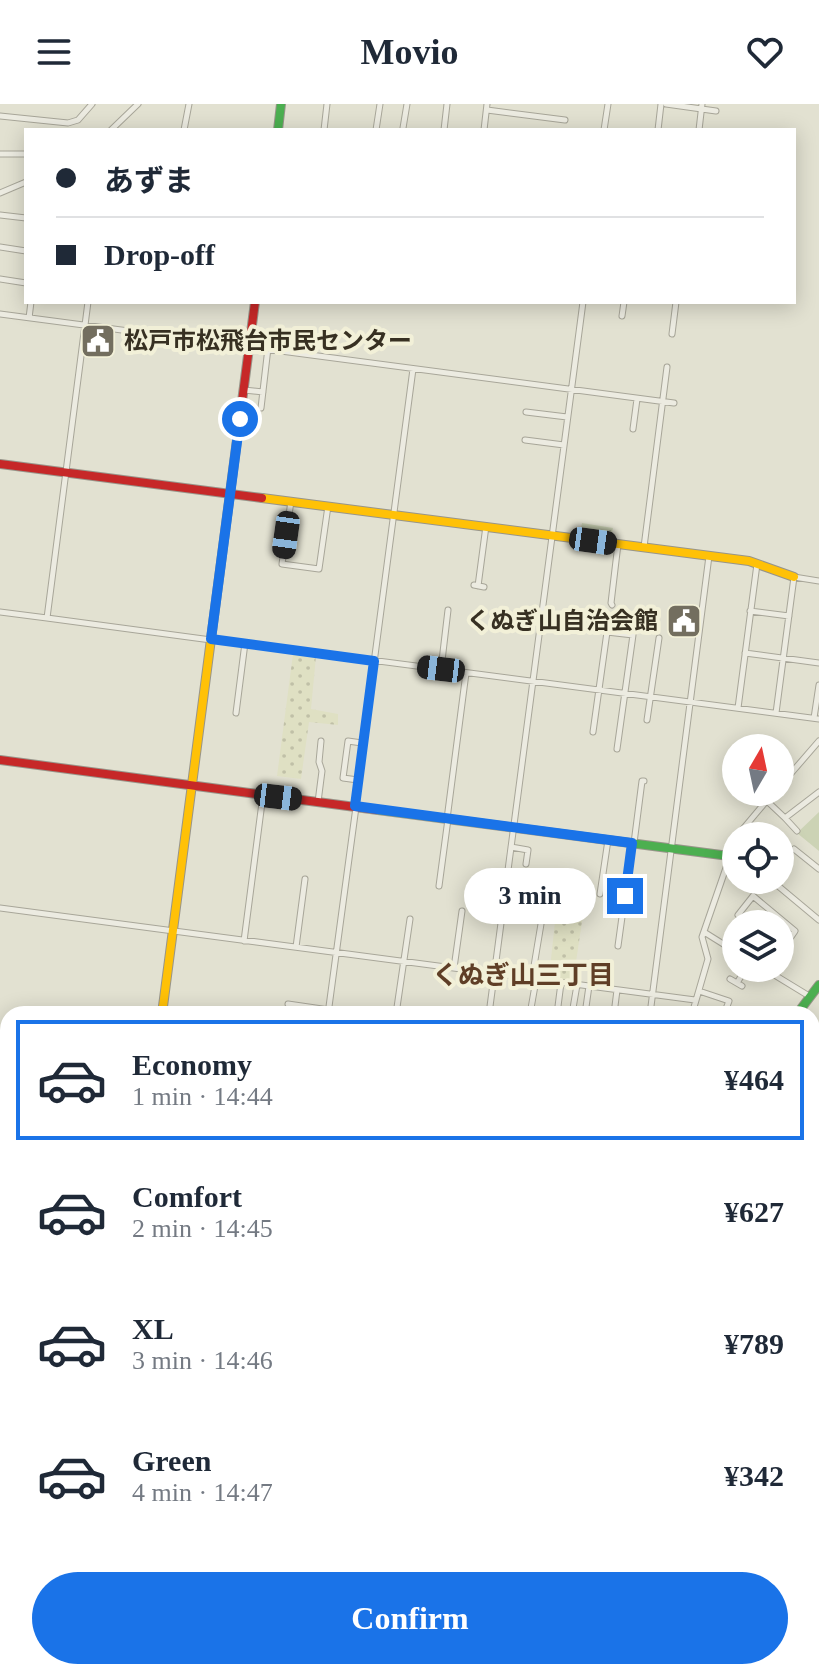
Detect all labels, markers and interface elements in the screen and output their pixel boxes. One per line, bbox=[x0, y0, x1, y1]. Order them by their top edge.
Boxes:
icon: menu bbox=[32, 30, 76, 74]
icon: heart bbox=[743, 30, 787, 74]
text: Movio bbox=[361, 32, 458, 72]
text: あずま bbox=[104, 164, 194, 197]
text: Drop-off bbox=[104, 238, 215, 271]
public building icon: 松戸市松飛台市民センター bbox=[79, 322, 117, 360]
place label: 松戸市松飛台市民センター bbox=[124, 328, 412, 354]
route start bbox=[222, 401, 258, 437]
car bbox=[271, 510, 301, 560]
car bbox=[568, 526, 618, 556]
public building icon: くぬぎ山自治会館 bbox=[665, 602, 703, 640]
place label: くぬぎ山自治会館 bbox=[466, 608, 658, 634]
car bbox=[416, 654, 466, 684]
north arrow bbox=[722, 734, 794, 806]
map controls bbox=[722, 734, 794, 982]
car bbox=[253, 782, 303, 812]
button: locate bbox=[722, 822, 794, 894]
callout: 3 min bbox=[465, 868, 597, 924]
route end bbox=[607, 878, 643, 914]
text: 3 min bbox=[499, 881, 561, 910]
button: layers bbox=[722, 910, 794, 982]
district label: くぬぎ山三丁目 bbox=[432, 961, 614, 990]
icon: car bbox=[36, 1044, 108, 1116]
text: Economy bbox=[132, 1048, 252, 1081]
text: ¥464 bbox=[724, 1063, 784, 1096]
text: 1 min · 14:44 bbox=[132, 1082, 273, 1111]
icon: car bbox=[36, 1176, 108, 1248]
text: Comfort bbox=[132, 1180, 242, 1213]
text: ¥627 bbox=[724, 1195, 784, 1228]
text: 2 min · 14:45 bbox=[132, 1214, 273, 1243]
icon: car bbox=[36, 1308, 108, 1380]
text: XL bbox=[132, 1312, 174, 1345]
text: ¥789 bbox=[724, 1327, 784, 1360]
text: 3 min · 14:46 bbox=[132, 1346, 273, 1375]
icon: car bbox=[36, 1440, 108, 1512]
text: Green bbox=[132, 1444, 211, 1477]
text: ¥342 bbox=[724, 1459, 784, 1492]
text: 4 min · 14:47 bbox=[132, 1478, 273, 1507]
button: Confirm bbox=[32, 1572, 788, 1664]

